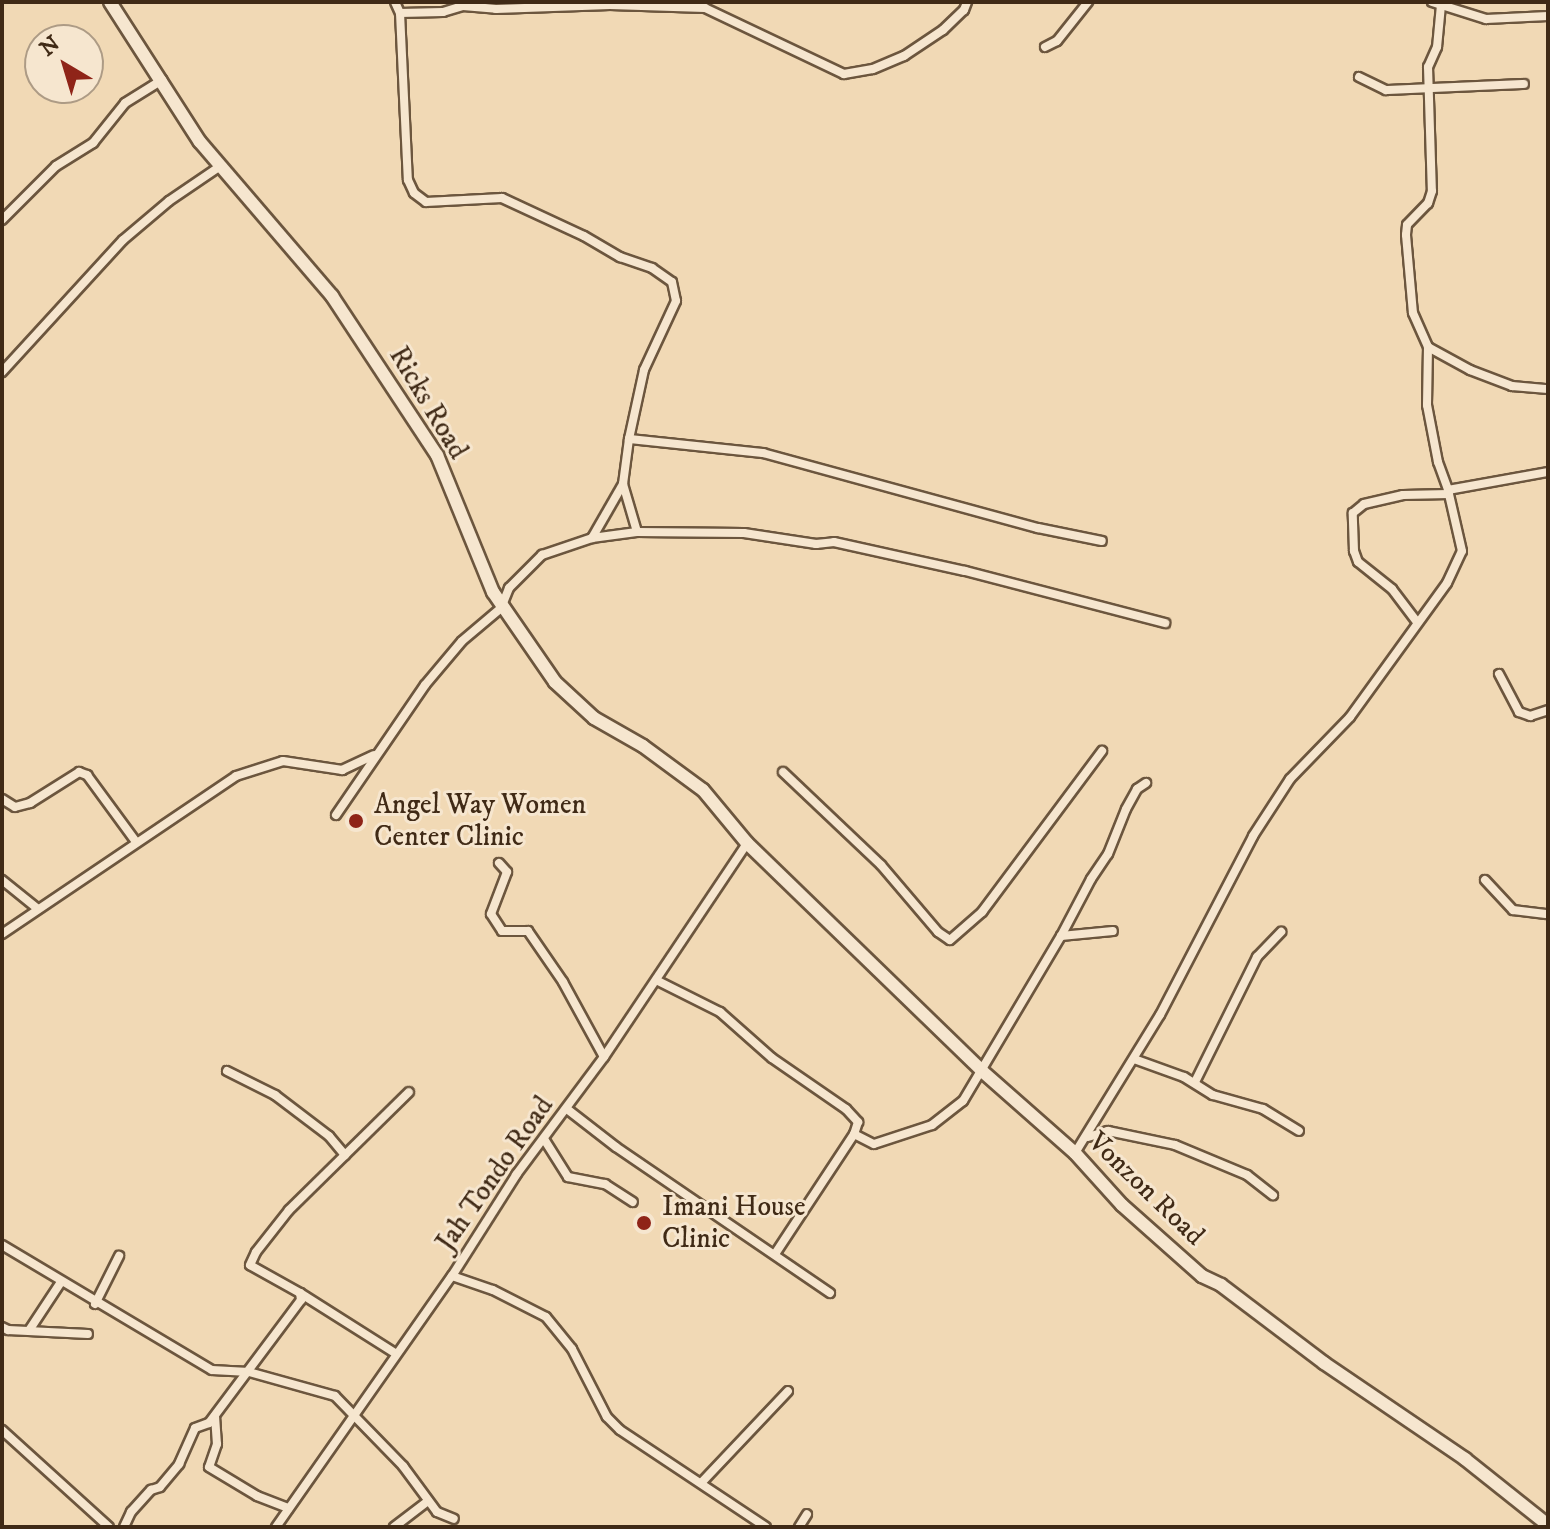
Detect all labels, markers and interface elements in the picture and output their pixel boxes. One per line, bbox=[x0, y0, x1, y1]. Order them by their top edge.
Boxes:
north arrow bbox=[24, 24, 104, 104]
text: N bbox=[35, 30, 66, 62]
street label: Ricks Road bbox=[381, 341, 475, 465]
place label: Angel Way Women Center Clinic bbox=[374, 788, 586, 854]
marker: Angel Way Women Center Clinic bbox=[345, 810, 367, 832]
street label: Jah Tondo Road bbox=[429, 1090, 561, 1258]
street label: Vonzon Road bbox=[1081, 1125, 1211, 1253]
place label: Imani House Clinic bbox=[662, 1190, 805, 1256]
marker: Imani House Clinic bbox=[633, 1212, 655, 1234]

